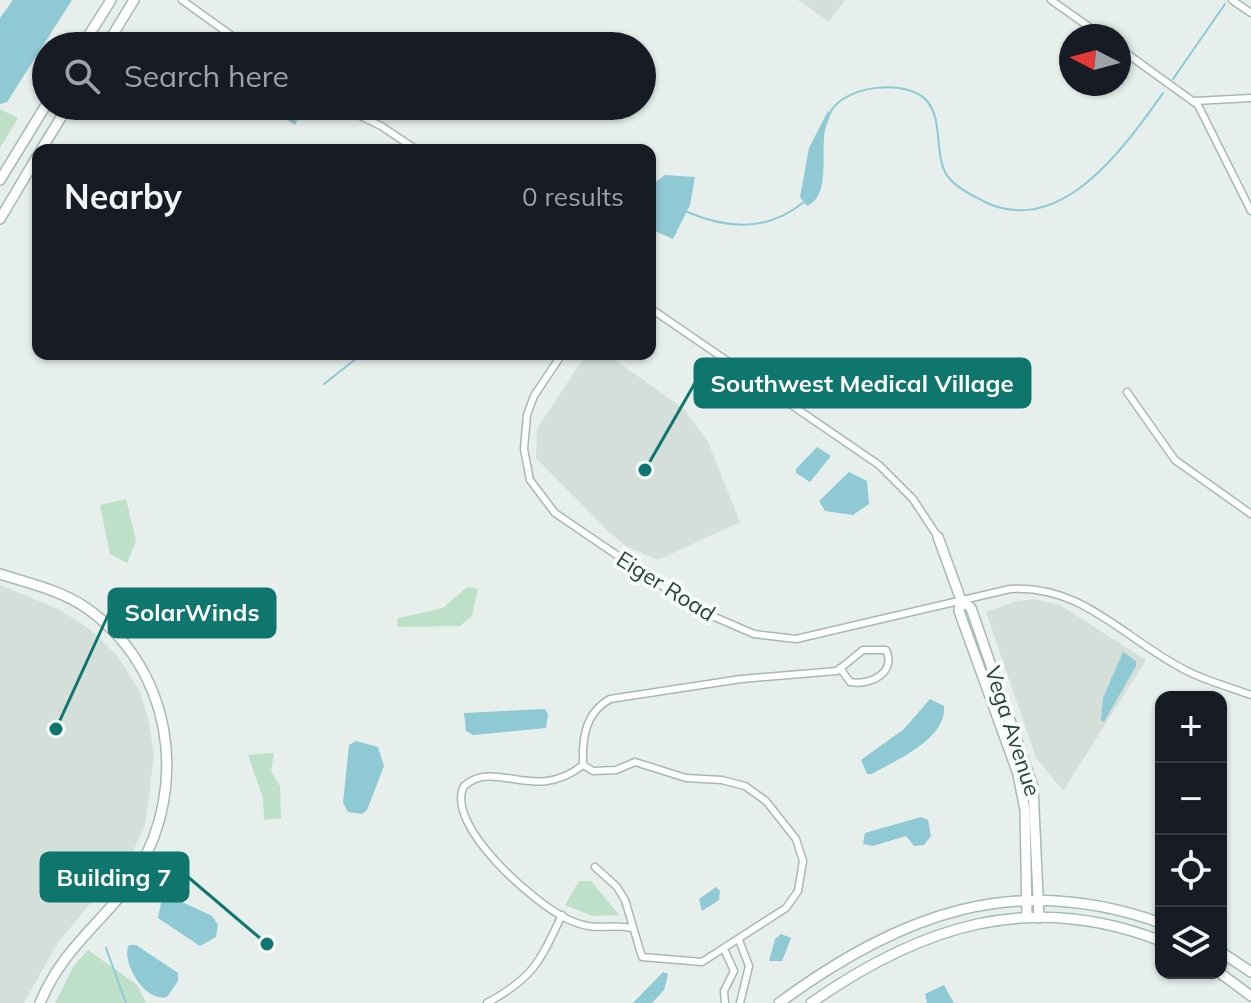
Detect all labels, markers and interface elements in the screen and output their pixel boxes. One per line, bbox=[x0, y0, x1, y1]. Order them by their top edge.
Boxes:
north arrow bbox=[1059, 24, 1131, 96]
search box bbox=[32, 32, 656, 120]
icon: search bbox=[60, 54, 104, 98]
text: Search here bbox=[124, 57, 289, 95]
text: Nearby bbox=[64, 175, 182, 218]
text: 0 results bbox=[522, 180, 624, 213]
callout: Southwest Medical Village bbox=[695, 359, 1030, 407]
text: Southwest Medical Village bbox=[710, 368, 1014, 398]
street label: Eiger Road bbox=[611, 545, 721, 627]
callout: SolarWinds bbox=[109, 589, 275, 637]
text: SolarWinds bbox=[125, 597, 259, 627]
street label: Vega Avenue bbox=[979, 663, 1047, 799]
map controls bbox=[1155, 691, 1227, 979]
button: + bbox=[1155, 691, 1227, 763]
button: − bbox=[1155, 763, 1227, 835]
button: locate bbox=[1155, 835, 1227, 907]
callout: Building 7 bbox=[41, 853, 188, 901]
text: Building 7 bbox=[57, 862, 171, 892]
button: layers bbox=[1155, 907, 1227, 979]

